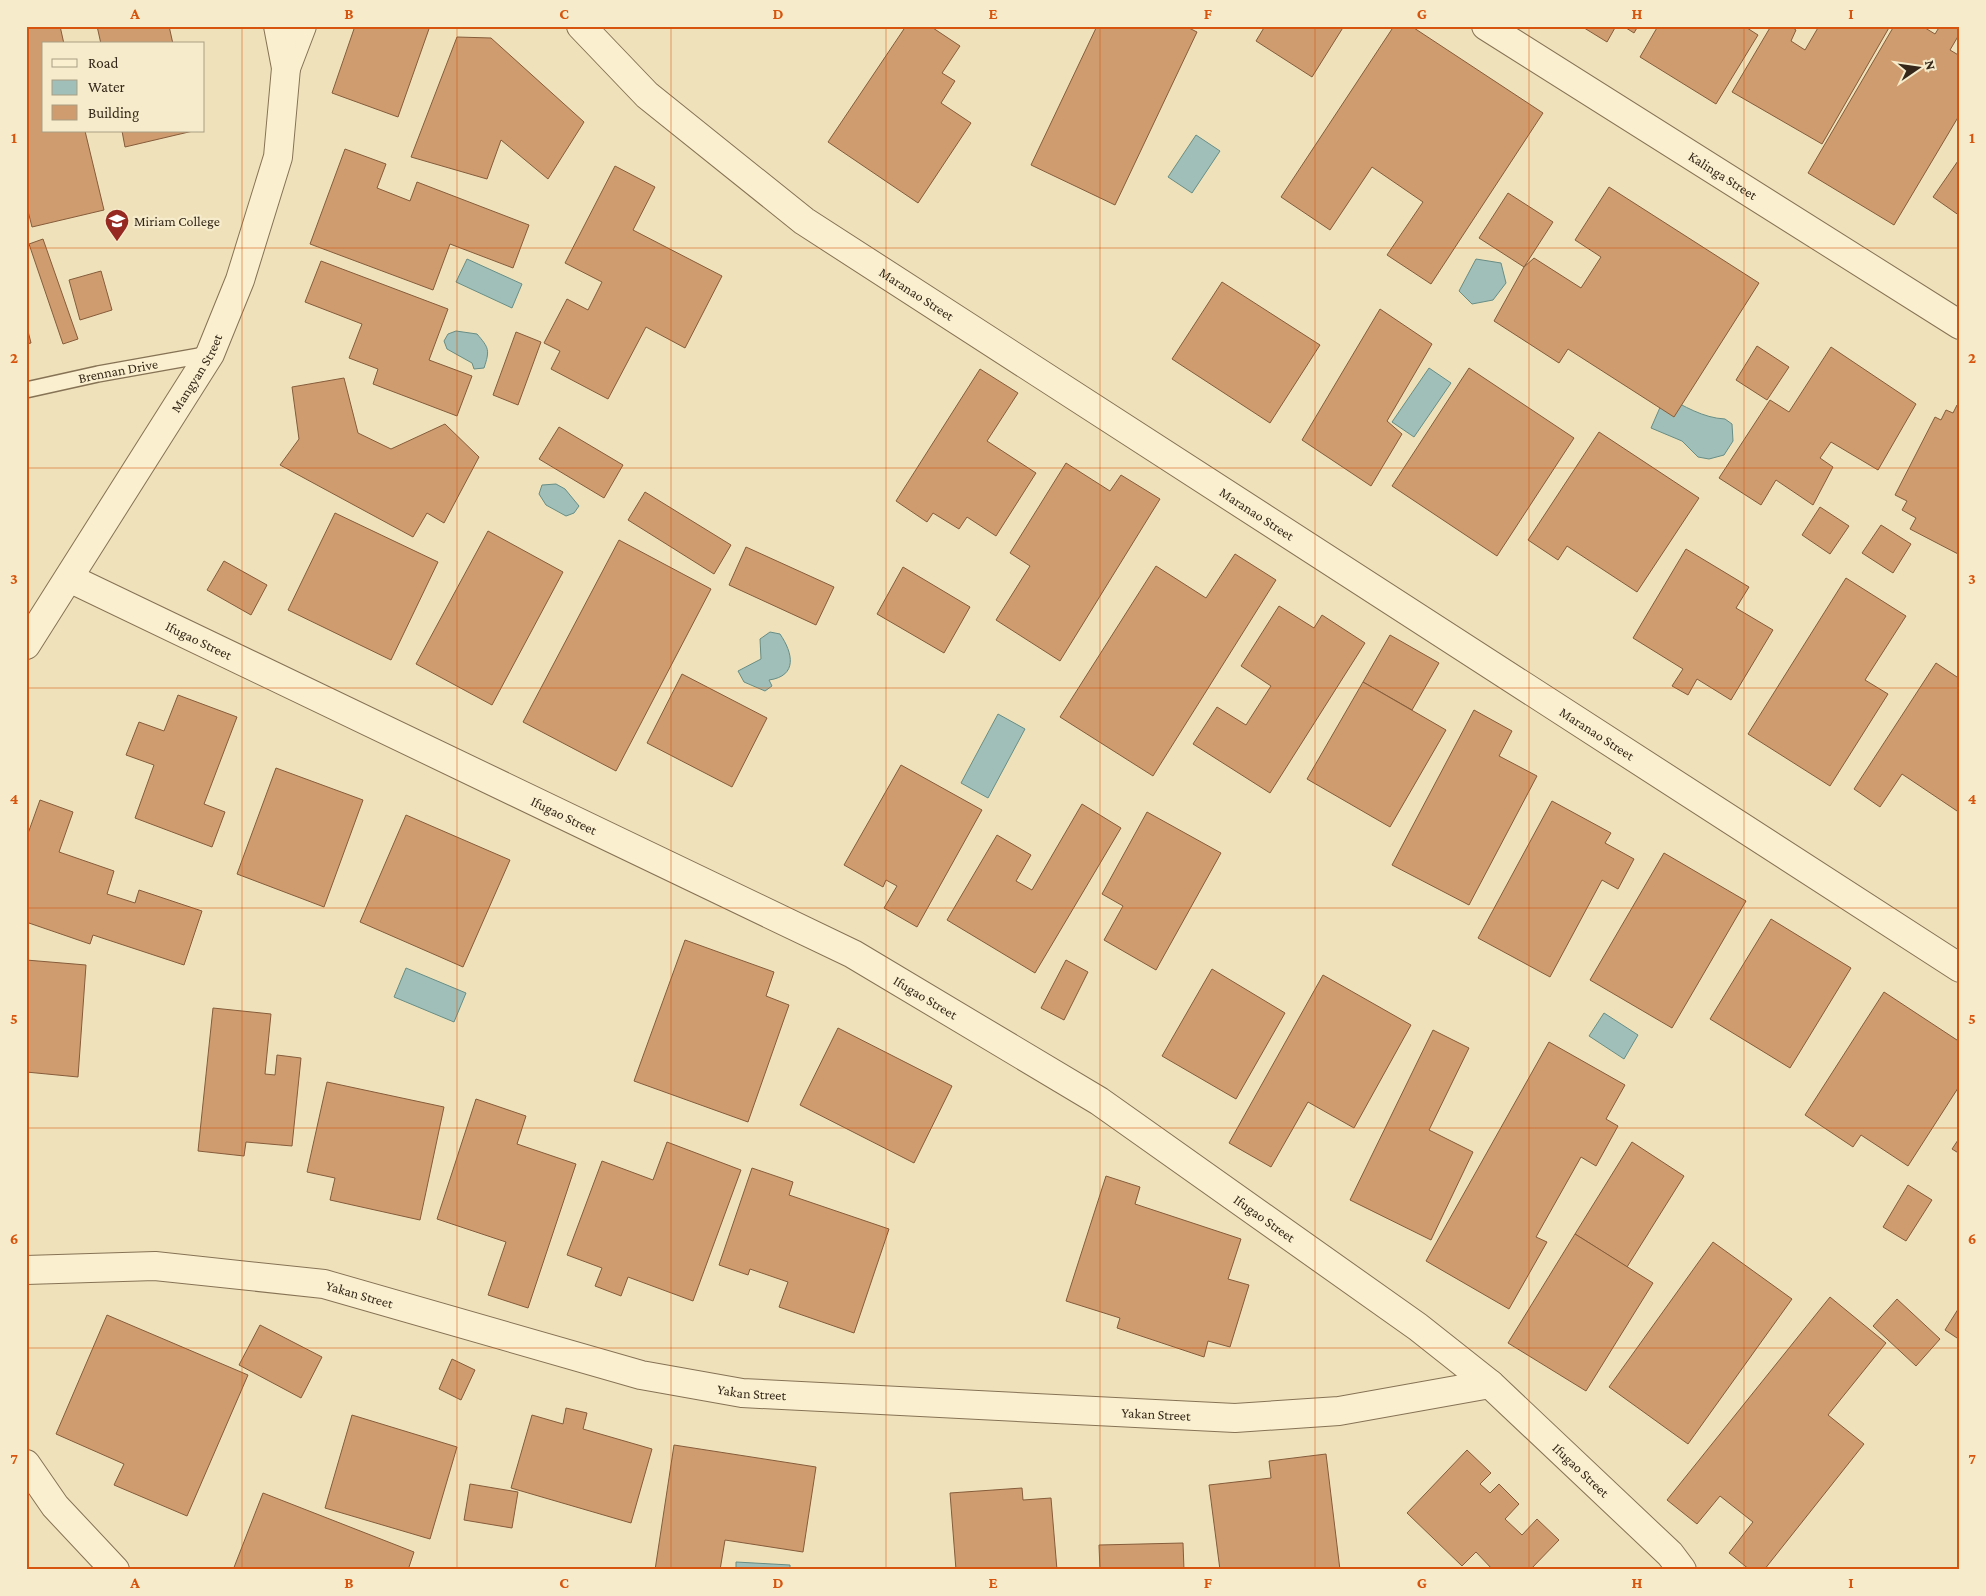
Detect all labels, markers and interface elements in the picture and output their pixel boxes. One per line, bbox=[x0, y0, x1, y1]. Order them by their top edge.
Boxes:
text: A bbox=[129, 5, 140, 22]
text: B bbox=[344, 5, 354, 22]
text: C bbox=[559, 5, 569, 22]
text: D bbox=[772, 5, 784, 22]
text: E bbox=[988, 5, 998, 22]
text: F bbox=[1204, 5, 1213, 22]
text: G bbox=[1417, 5, 1427, 22]
text: H bbox=[1632, 5, 1643, 22]
text: I bbox=[1848, 5, 1854, 22]
legend bbox=[42, 42, 205, 132]
north arrow bbox=[1894, 42, 1944, 92]
text: Road bbox=[88, 55, 119, 71]
text: N bbox=[1922, 59, 1940, 72]
text: Water bbox=[88, 79, 125, 95]
text: Building bbox=[88, 105, 139, 122]
text: 1 bbox=[11, 129, 17, 146]
text: 1 bbox=[1969, 129, 1975, 146]
street label: Kalinga Street bbox=[1686, 148, 1760, 203]
school or university icon: Miriam College bbox=[104, 208, 130, 242]
place label: Miriam College bbox=[134, 213, 220, 229]
street label: Maranao Street bbox=[876, 264, 957, 324]
street label: Mangyan Street bbox=[167, 331, 225, 415]
text: 2 bbox=[10, 349, 18, 366]
text: 2 bbox=[1968, 349, 1976, 366]
street label: Brennan Drive bbox=[77, 355, 159, 386]
street label: Maranao Street bbox=[1217, 484, 1298, 544]
text: 3 bbox=[10, 570, 18, 587]
text: 3 bbox=[1968, 570, 1976, 587]
street label: Ifugao Street bbox=[163, 618, 235, 663]
street label: Maranao Street bbox=[1557, 703, 1638, 764]
text: 4 bbox=[10, 790, 19, 807]
text: 4 bbox=[1968, 790, 1977, 807]
street label: Ifugao Street bbox=[528, 793, 600, 838]
street label: Ifugao Street bbox=[891, 972, 961, 1023]
text: 5 bbox=[10, 1010, 18, 1027]
text: 5 bbox=[1968, 1010, 1976, 1027]
street label: Ifugao Street bbox=[1231, 1191, 1299, 1246]
text: 6 bbox=[10, 1230, 18, 1247]
text: 6 bbox=[1968, 1230, 1976, 1247]
street label: Yakan Street bbox=[324, 1277, 395, 1312]
street label: Yakan Street bbox=[716, 1381, 787, 1403]
street label: Yakan Street bbox=[1121, 1404, 1191, 1424]
street label: Ifugao Street bbox=[1550, 1440, 1613, 1501]
text: 7 bbox=[10, 1450, 18, 1467]
text: 7 bbox=[1968, 1450, 1976, 1467]
text: A bbox=[129, 1574, 140, 1591]
text: B bbox=[344, 1574, 354, 1591]
text: C bbox=[559, 1574, 569, 1591]
text: D bbox=[772, 1574, 784, 1591]
text: E bbox=[988, 1574, 998, 1591]
text: F bbox=[1204, 1574, 1213, 1591]
text: G bbox=[1417, 1574, 1427, 1591]
text: H bbox=[1632, 1574, 1643, 1591]
text: I bbox=[1848, 1574, 1854, 1591]

